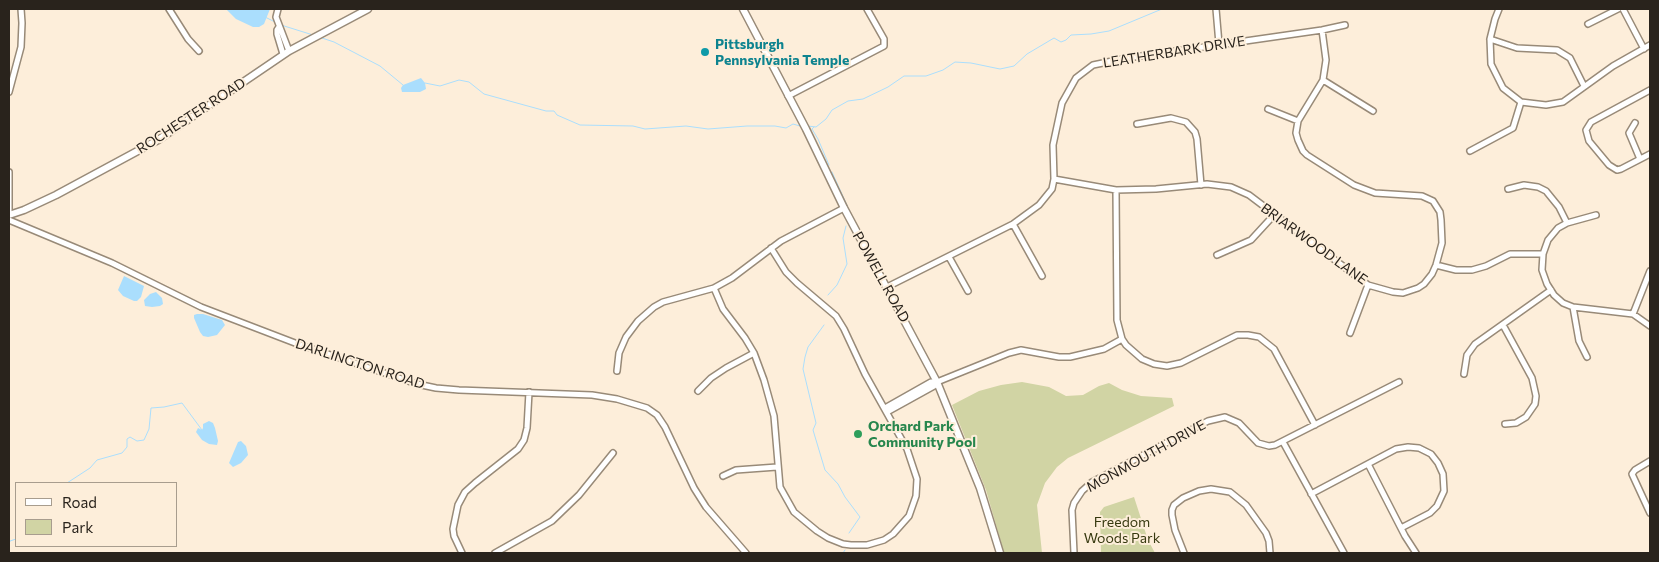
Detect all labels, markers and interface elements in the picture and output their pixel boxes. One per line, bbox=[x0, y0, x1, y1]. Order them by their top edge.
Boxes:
street label: LEATHERBARK DRIVE bbox=[1102, 32, 1246, 72]
place label: Pittsburgh Pennsylvania Temple bbox=[715, 36, 849, 68]
marker: Pittsburgh Pennsylvania Temple bbox=[699, 46, 711, 58]
street label: ROCHESTER ROAD bbox=[133, 75, 249, 157]
street label: BRIARWOOD LANE bbox=[1257, 200, 1371, 288]
street label: POWELL ROAD bbox=[849, 229, 913, 325]
street label: DARLINGTON ROAD bbox=[293, 335, 427, 393]
street label: MONMOUTH DRIVE bbox=[1083, 416, 1209, 496]
place label: Orchard Park Community Pool bbox=[868, 418, 976, 451]
marker: Orchard Park Community Pool bbox=[852, 428, 864, 440]
legend bbox=[15, 482, 178, 547]
text: Road bbox=[62, 493, 97, 511]
park label: Freedom Woods Park bbox=[1084, 514, 1160, 546]
text: Park bbox=[62, 518, 93, 536]

